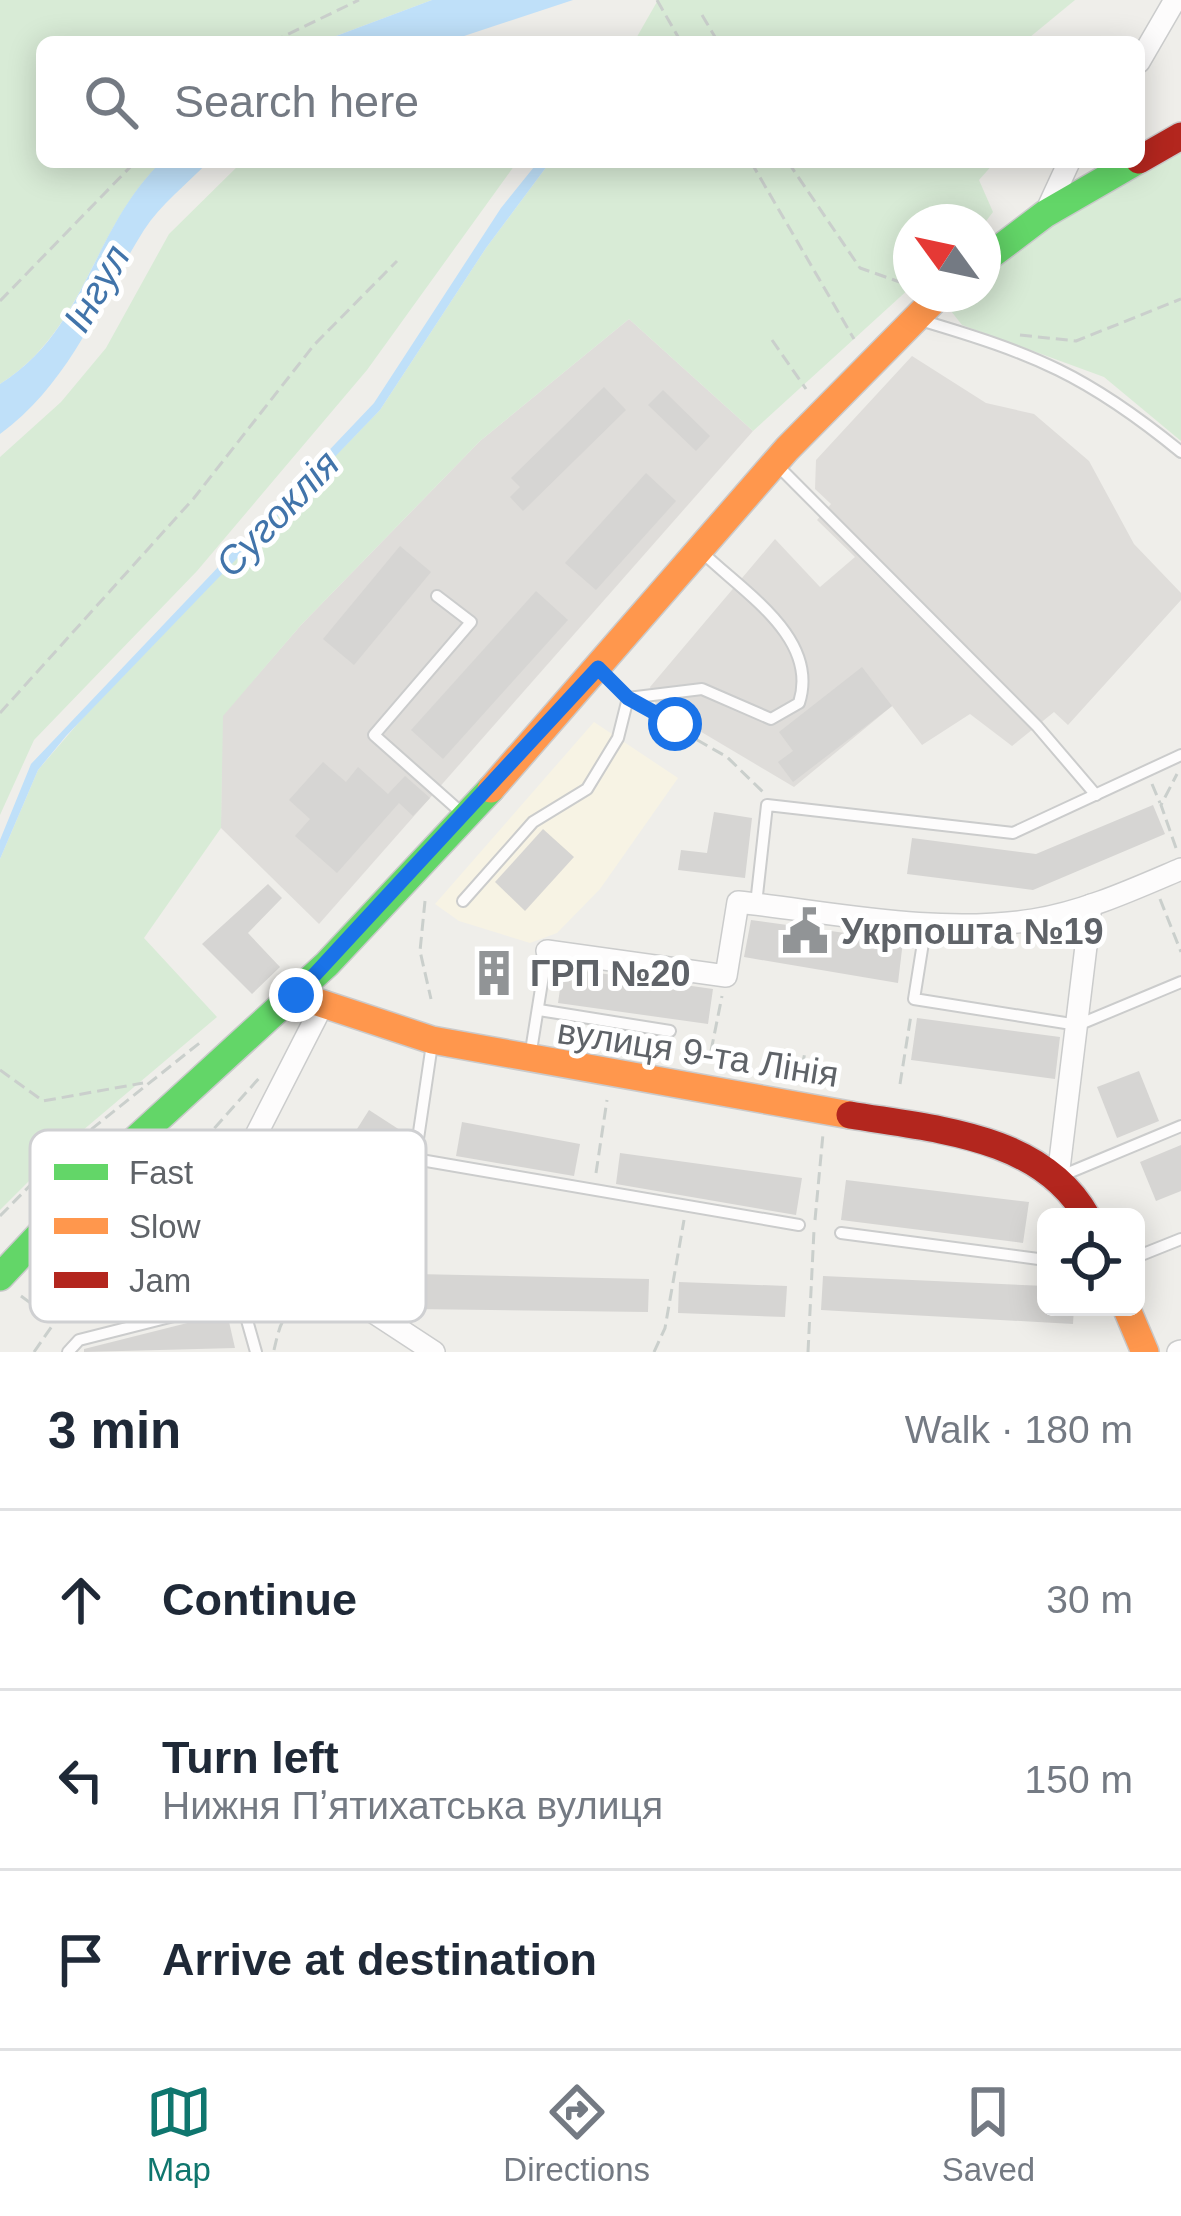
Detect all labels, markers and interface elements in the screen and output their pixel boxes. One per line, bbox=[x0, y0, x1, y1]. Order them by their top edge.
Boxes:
search box bbox=[36, 36, 1145, 168]
icon: search bbox=[78, 69, 144, 135]
text: Search here bbox=[174, 76, 419, 127]
north arrow bbox=[893, 204, 1001, 312]
water label: Інгул bbox=[55, 237, 138, 339]
water label: Сугоклія bbox=[207, 442, 348, 585]
route start bbox=[648, 697, 702, 751]
public building icon: Укрпошта №19 bbox=[780, 906, 830, 956]
place label: Укрпошта №19 bbox=[841, 911, 1104, 952]
building icon: ГРП №20 bbox=[469, 948, 519, 998]
place label: ГРП №20 bbox=[530, 953, 690, 994]
route end bbox=[269, 968, 323, 1022]
street label: вулиця 9-та Лінія bbox=[555, 1010, 841, 1095]
legend bbox=[30, 1130, 426, 1322]
text: Fast bbox=[129, 1154, 193, 1191]
text: Slow bbox=[129, 1208, 201, 1245]
map controls bbox=[1037, 1208, 1145, 1316]
button: locate bbox=[1037, 1208, 1145, 1316]
text: Jam bbox=[129, 1262, 191, 1299]
text: 3 min bbox=[48, 1402, 181, 1459]
text: Walk · 180 m bbox=[905, 1408, 1133, 1451]
icon: ahead bbox=[48, 1567, 114, 1633]
text: Continue bbox=[162, 1574, 357, 1625]
text: 30 m bbox=[1046, 1578, 1133, 1621]
text: Turn left bbox=[162, 1732, 339, 1783]
icon: left bbox=[48, 1747, 114, 1813]
text: 150 m bbox=[1025, 1758, 1133, 1801]
text: Нижня Пʼятихатська вулиця bbox=[162, 1784, 663, 1827]
icon: arrive bbox=[48, 1927, 114, 1993]
text: Arrive at destination bbox=[162, 1934, 597, 1985]
tab: Map bbox=[146, 2079, 212, 2189]
tab: Directions bbox=[503, 2079, 650, 2189]
tab: Saved bbox=[942, 2079, 1035, 2189]

